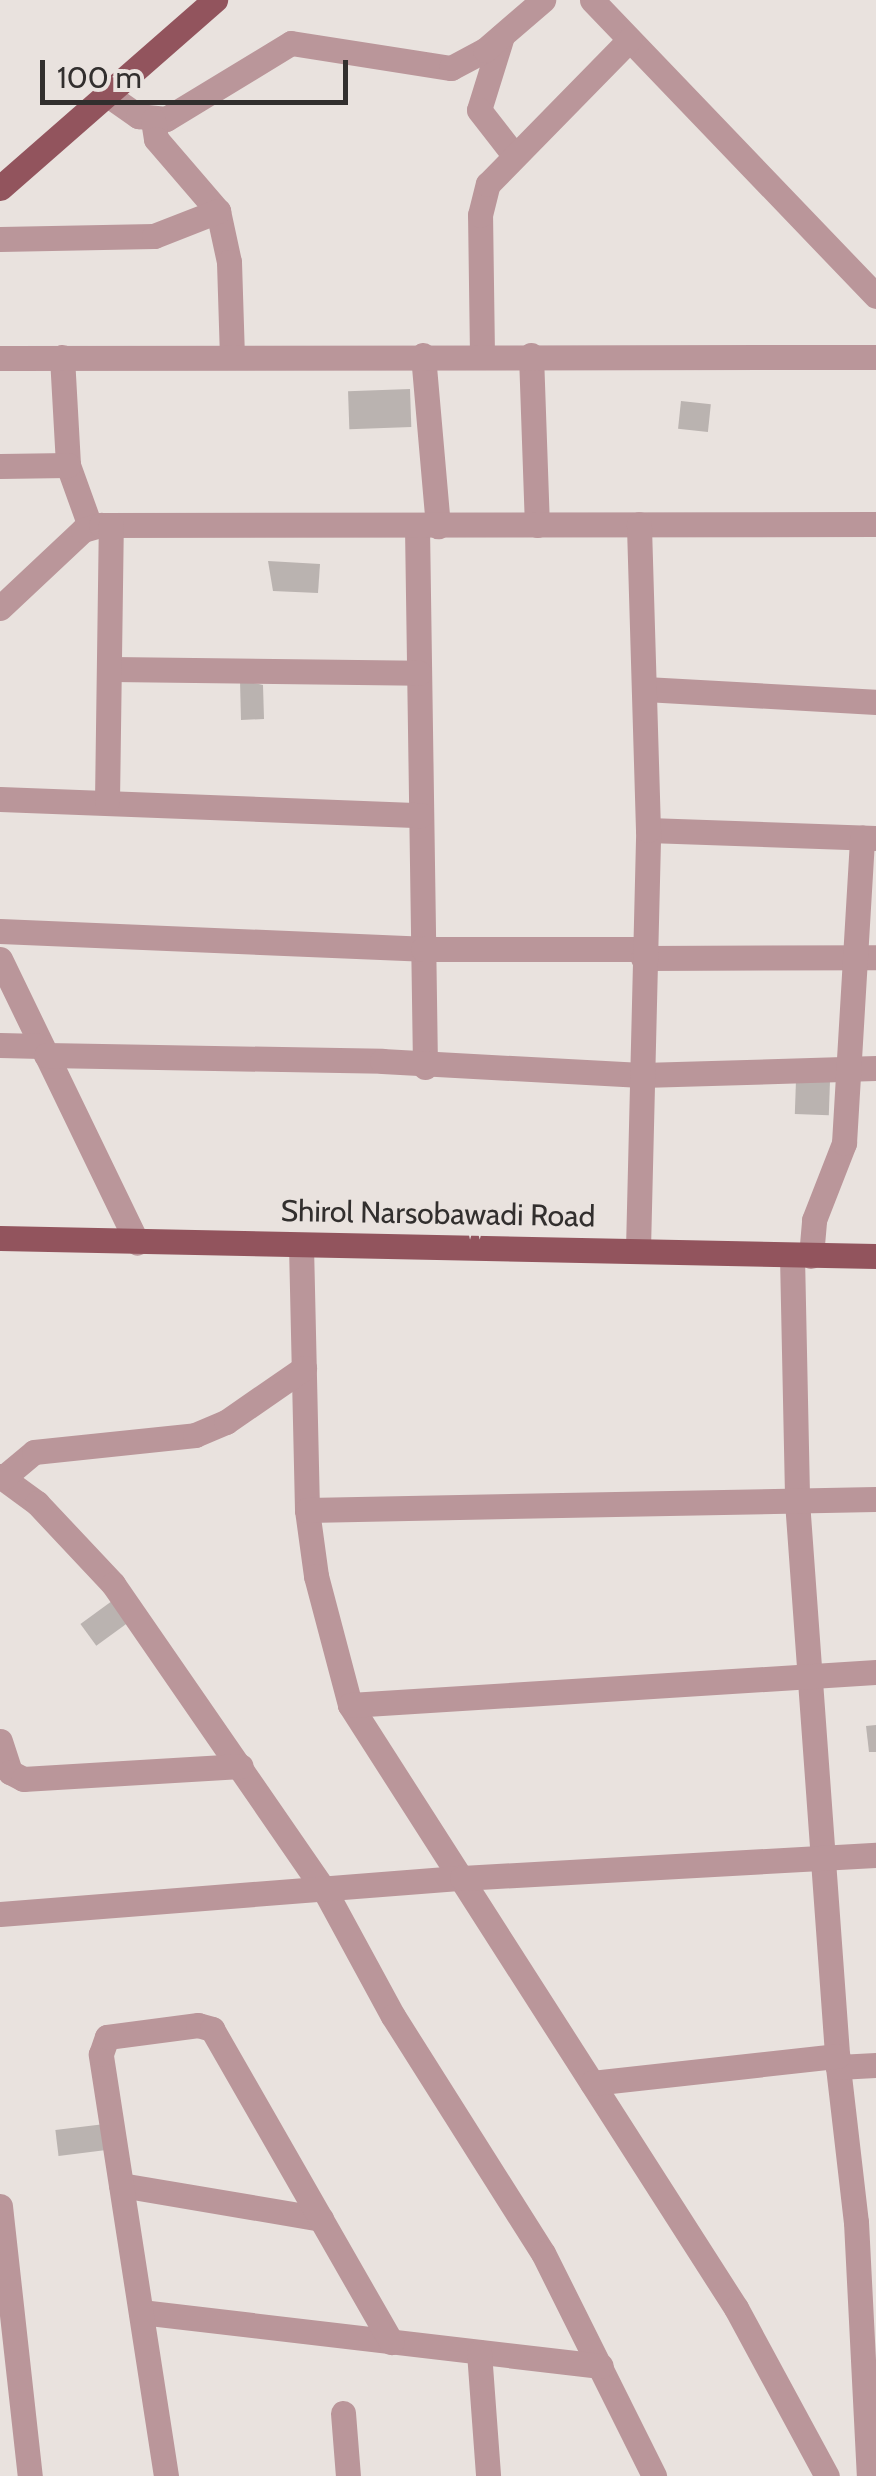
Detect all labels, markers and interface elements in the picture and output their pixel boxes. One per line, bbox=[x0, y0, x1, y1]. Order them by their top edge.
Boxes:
scale bar bbox=[45, 40, 352, 102]
text: 100 m bbox=[57, 59, 142, 96]
street label: Shirol Narsobawadi Road bbox=[280, 1193, 596, 1235]

